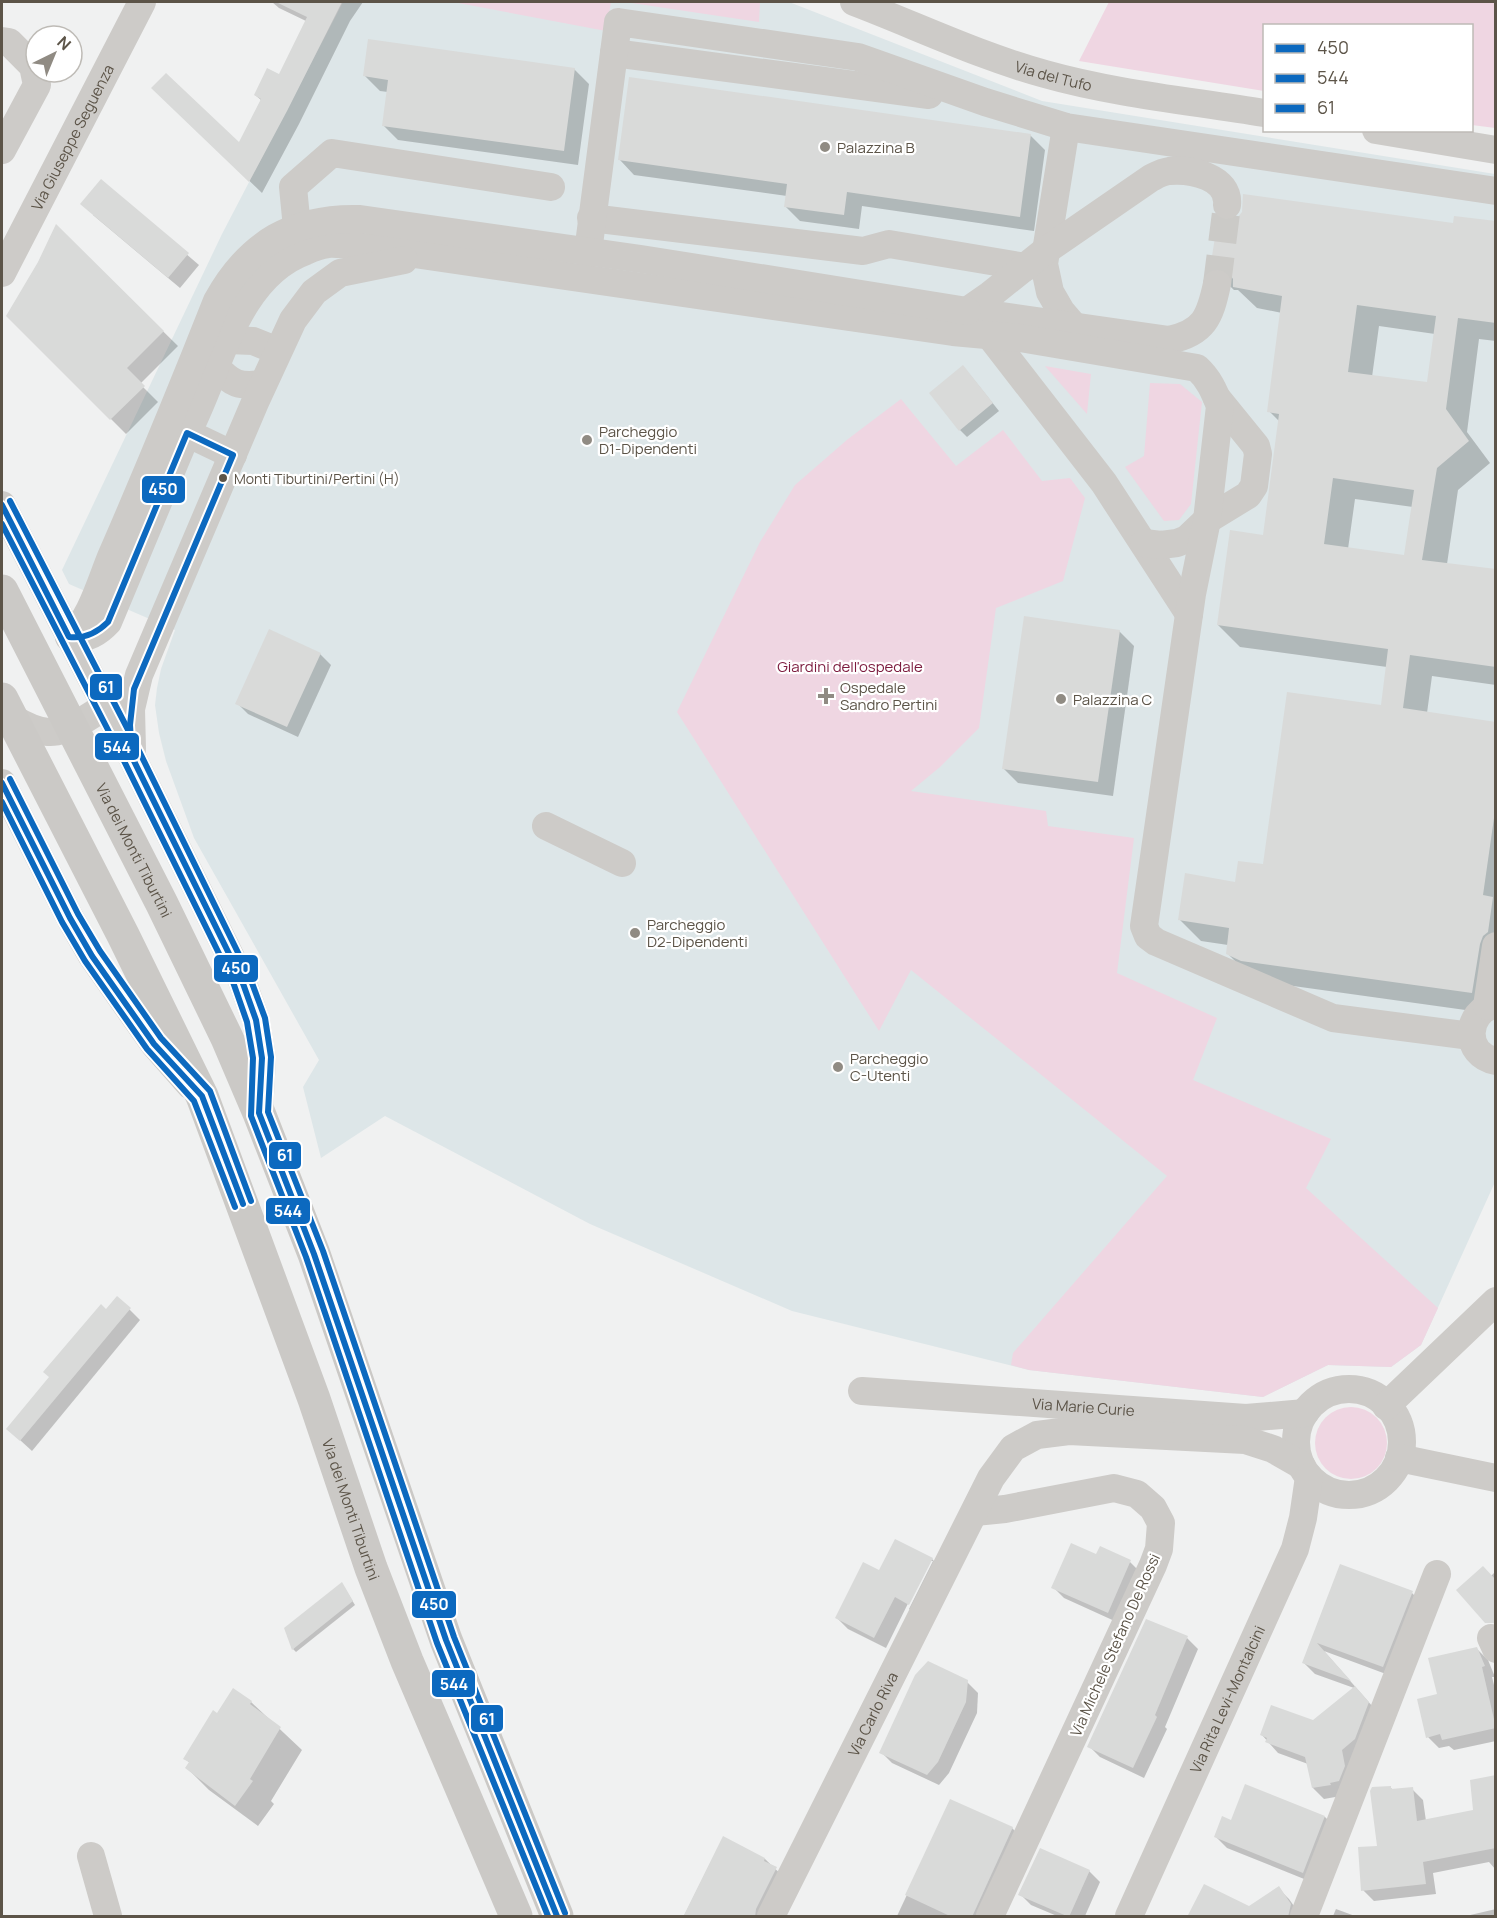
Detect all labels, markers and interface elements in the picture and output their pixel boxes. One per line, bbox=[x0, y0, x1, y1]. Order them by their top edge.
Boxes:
north arrow bbox=[24, 24, 84, 84]
legend bbox=[1263, 24, 1473, 132]
text: N bbox=[53, 31, 76, 55]
text: 450 bbox=[1317, 35, 1349, 59]
street label: Via del Tufo bbox=[1012, 55, 1094, 96]
street label: Via Giuseppe Seguenza bbox=[26, 60, 119, 214]
text: 544 bbox=[1317, 65, 1349, 89]
text: 61 bbox=[1317, 95, 1335, 119]
place label: Palazzina B bbox=[837, 137, 915, 158]
marker: Palazzina B bbox=[818, 140, 832, 154]
place label: Parcheggio D1-Dipendenti bbox=[599, 421, 697, 459]
marker: Parcheggio D1-Dipendenti bbox=[580, 433, 594, 447]
place label: Monti Tiburtini/Pertini (H) bbox=[234, 469, 400, 488]
marker: Monti Tiburtini/Pertini (H) bbox=[217, 472, 229, 484]
line badge: 450 bbox=[141, 475, 186, 504]
text: 450 bbox=[148, 478, 178, 500]
park label: Giardini dell'ospedale bbox=[777, 656, 923, 677]
line badge: 61 bbox=[89, 673, 123, 701]
text: 61 bbox=[98, 676, 114, 698]
place label: Ospedale Sandro Pertini bbox=[840, 677, 938, 715]
marker: Ospedale Sandro Pertini bbox=[817, 687, 835, 705]
place label: Palazzina C bbox=[1073, 689, 1153, 710]
marker: Palazzina C bbox=[1054, 692, 1068, 706]
line badge: 544 bbox=[94, 732, 140, 761]
text: 544 bbox=[103, 736, 131, 758]
street label: Via dei Monti Tiburtini bbox=[91, 779, 177, 921]
place label: Parcheggio D2-Dipendenti bbox=[647, 914, 748, 952]
marker: Parcheggio D2-Dipendenti bbox=[628, 926, 642, 940]
line badge: 450 bbox=[213, 954, 259, 983]
text: 450 bbox=[221, 957, 251, 979]
place label: Parcheggio C-Utenti bbox=[850, 1048, 929, 1086]
marker: Parcheggio C-Utenti bbox=[831, 1060, 845, 1074]
line badge: 61 bbox=[268, 1141, 302, 1170]
text: 61 bbox=[277, 1144, 293, 1166]
line badge: 544 bbox=[265, 1197, 311, 1225]
text: 544 bbox=[274, 1200, 302, 1222]
street label: Via Marie Curie bbox=[1032, 1392, 1136, 1421]
street label: Via dei Monti Tiburtini bbox=[318, 1436, 385, 1583]
street label: Via Michele Stefano De Rossi bbox=[1065, 1550, 1165, 1740]
line badge: 450 bbox=[411, 1590, 457, 1619]
text: 450 bbox=[419, 1593, 449, 1615]
street label: Via Rita Levi-Montalcini bbox=[1185, 1622, 1270, 1776]
street label: Via Carlo Riva bbox=[842, 1668, 902, 1760]
line badge: 544 bbox=[431, 1669, 476, 1698]
text: 544 bbox=[440, 1673, 468, 1695]
line badge: 61 bbox=[470, 1704, 504, 1733]
text: 61 bbox=[479, 1708, 495, 1730]

